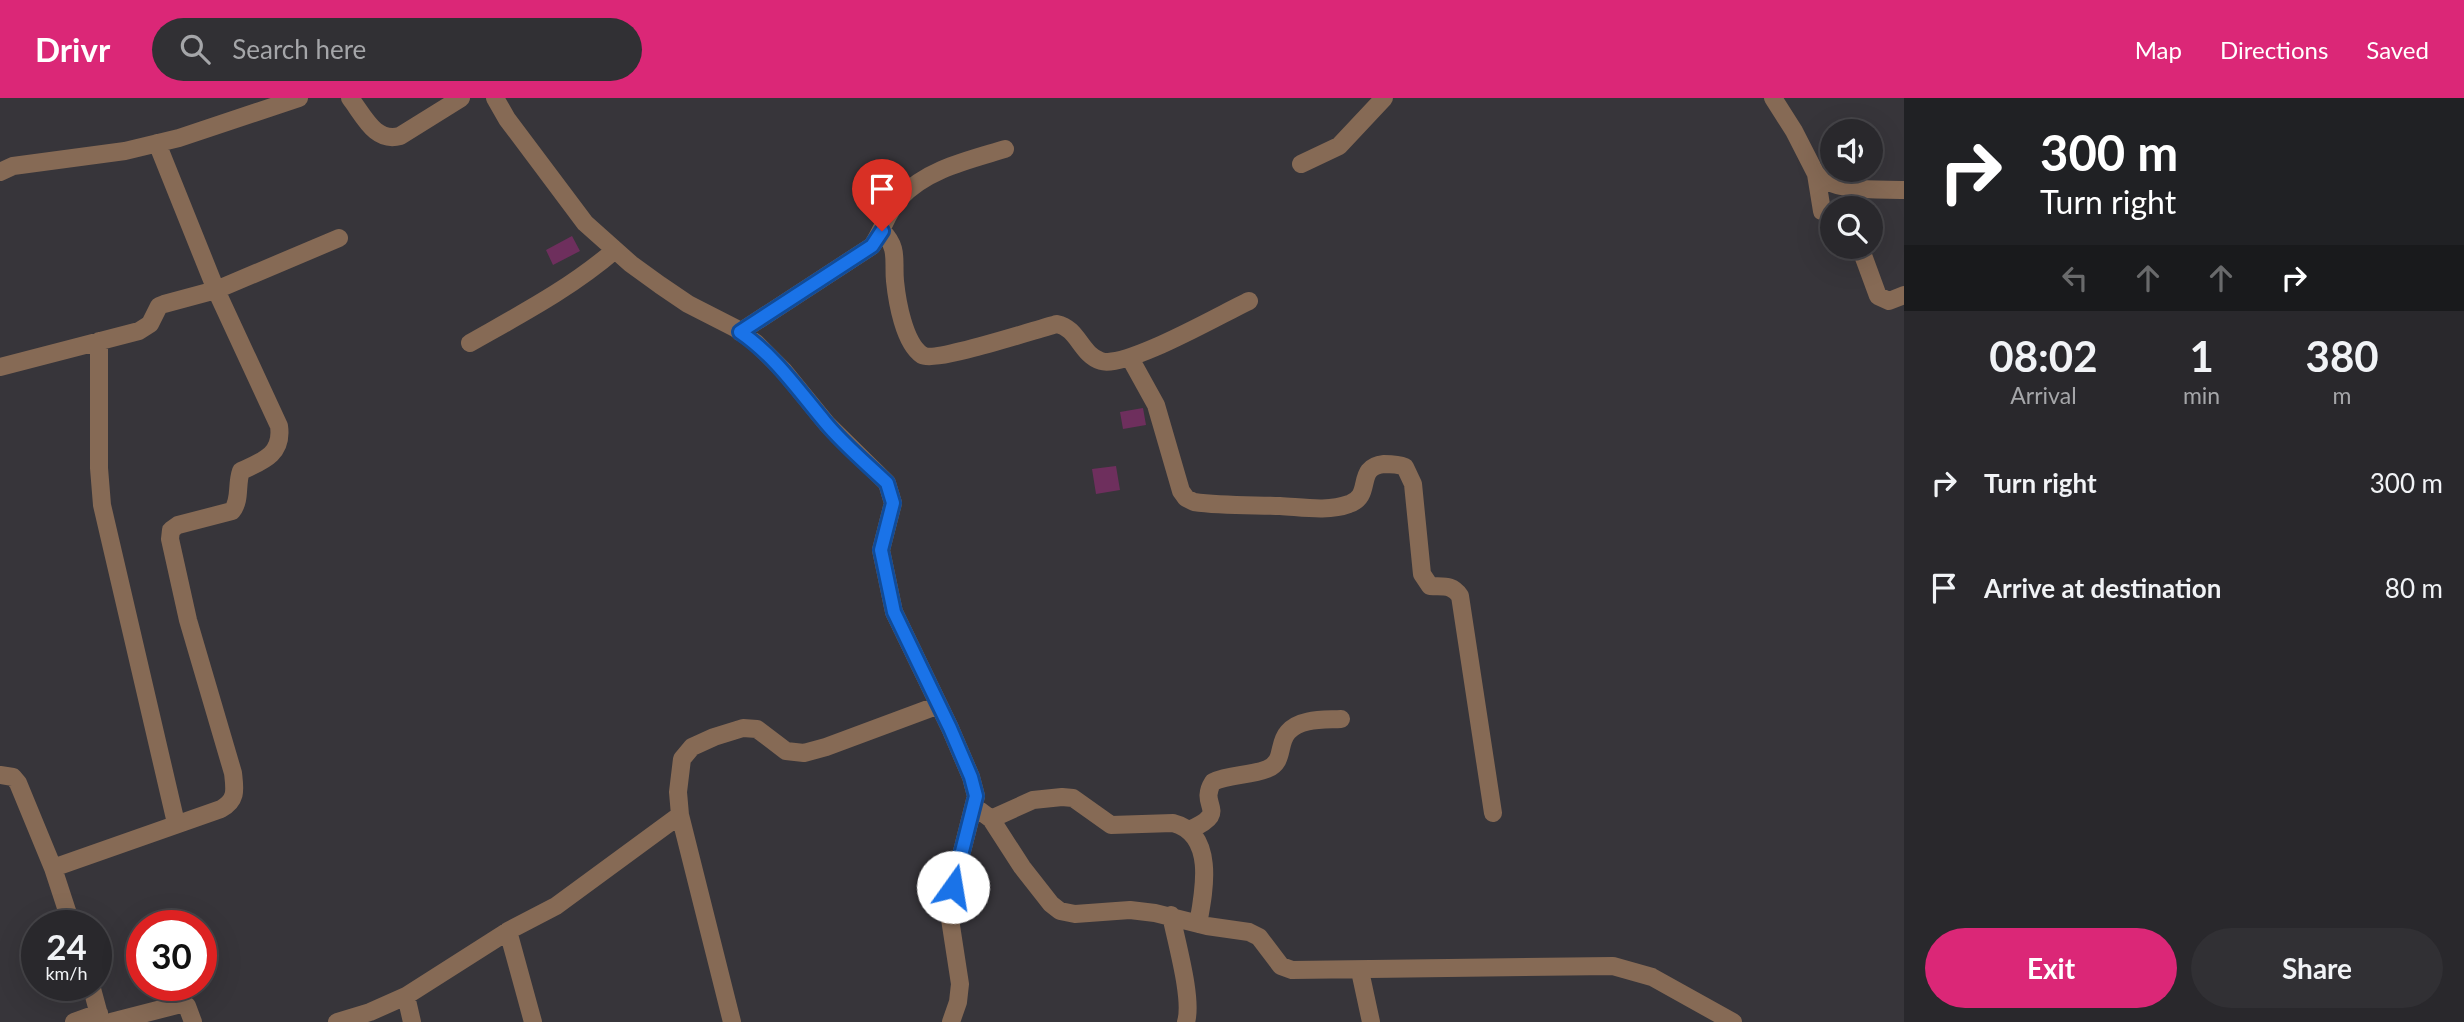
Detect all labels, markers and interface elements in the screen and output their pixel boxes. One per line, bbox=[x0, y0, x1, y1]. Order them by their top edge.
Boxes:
search box bbox=[152, 18, 642, 81]
text: Drivr bbox=[35, 29, 110, 69]
icon: search bbox=[176, 30, 214, 68]
text: Search here bbox=[232, 33, 366, 65]
text: Map bbox=[2135, 35, 2182, 64]
text: Directions bbox=[2220, 35, 2328, 64]
text: Saved bbox=[2366, 35, 2429, 64]
map controls bbox=[1820, 119, 1883, 259]
button: sound bbox=[1820, 119, 1883, 182]
text: 300 m bbox=[2040, 123, 2178, 181]
icon: right bbox=[1925, 126, 2016, 217]
pin bbox=[852, 159, 912, 231]
icon: arrive bbox=[863, 170, 901, 208]
text: Turn right bbox=[2040, 182, 2176, 221]
button: search bbox=[1820, 196, 1883, 259]
icon: left bbox=[2056, 259, 2094, 297]
icon: ahead bbox=[2129, 259, 2167, 297]
icon: ahead bbox=[2202, 259, 2240, 297]
icon: right bbox=[2275, 259, 2313, 297]
text: 08:02 bbox=[1989, 331, 2098, 381]
text: 1 bbox=[2189, 331, 2214, 381]
text: 380 bbox=[2306, 331, 2379, 381]
text: Arrival bbox=[2010, 381, 2077, 409]
text: min bbox=[2183, 381, 2220, 409]
text: m bbox=[2333, 381, 2352, 409]
icon: right bbox=[1925, 464, 1963, 502]
text: Turn right bbox=[1984, 467, 2097, 499]
text: 300 m bbox=[2370, 467, 2443, 499]
icon: arrive bbox=[1925, 569, 1963, 607]
text: Arrive at destination bbox=[1984, 572, 2221, 604]
text: 80 m bbox=[2385, 572, 2443, 604]
position arrow bbox=[916, 850, 990, 924]
speed limit sign: 30 bbox=[126, 910, 217, 1001]
text: 24 bbox=[46, 925, 87, 967]
button: Exit bbox=[1925, 928, 2177, 1008]
button: Share bbox=[2191, 928, 2443, 1008]
text: km/h bbox=[45, 962, 88, 984]

